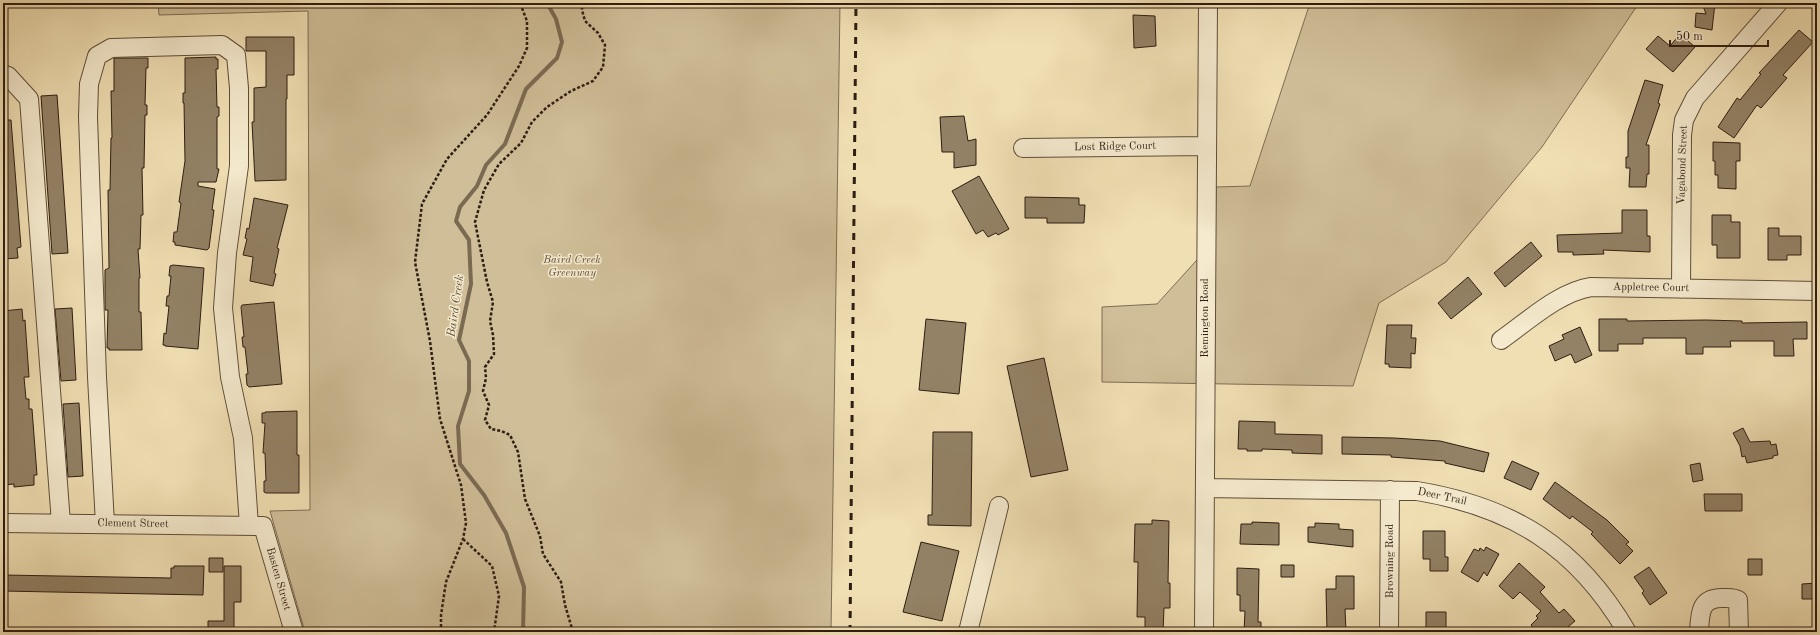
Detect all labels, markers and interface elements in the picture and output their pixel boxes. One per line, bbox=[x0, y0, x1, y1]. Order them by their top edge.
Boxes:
scale bar bbox=[1670, 22, 1768, 48]
text: 50 m bbox=[1676, 30, 1703, 43]
street label: Vagabond Street bbox=[1676, 125, 1690, 205]
street label: Lost Ridge Court bbox=[1074, 141, 1156, 153]
park label: Baird Creek Greenway bbox=[542, 255, 601, 279]
water label: Baird Creek bbox=[446, 274, 466, 339]
street label: Remington Road bbox=[1200, 278, 1211, 358]
street label: Appletree Court bbox=[1613, 282, 1689, 294]
street label: Deer Trail bbox=[1416, 486, 1468, 508]
street label: Clement Street bbox=[97, 518, 169, 530]
street label: Browning Road bbox=[1385, 524, 1396, 598]
street label: Basten Street bbox=[264, 546, 292, 612]

